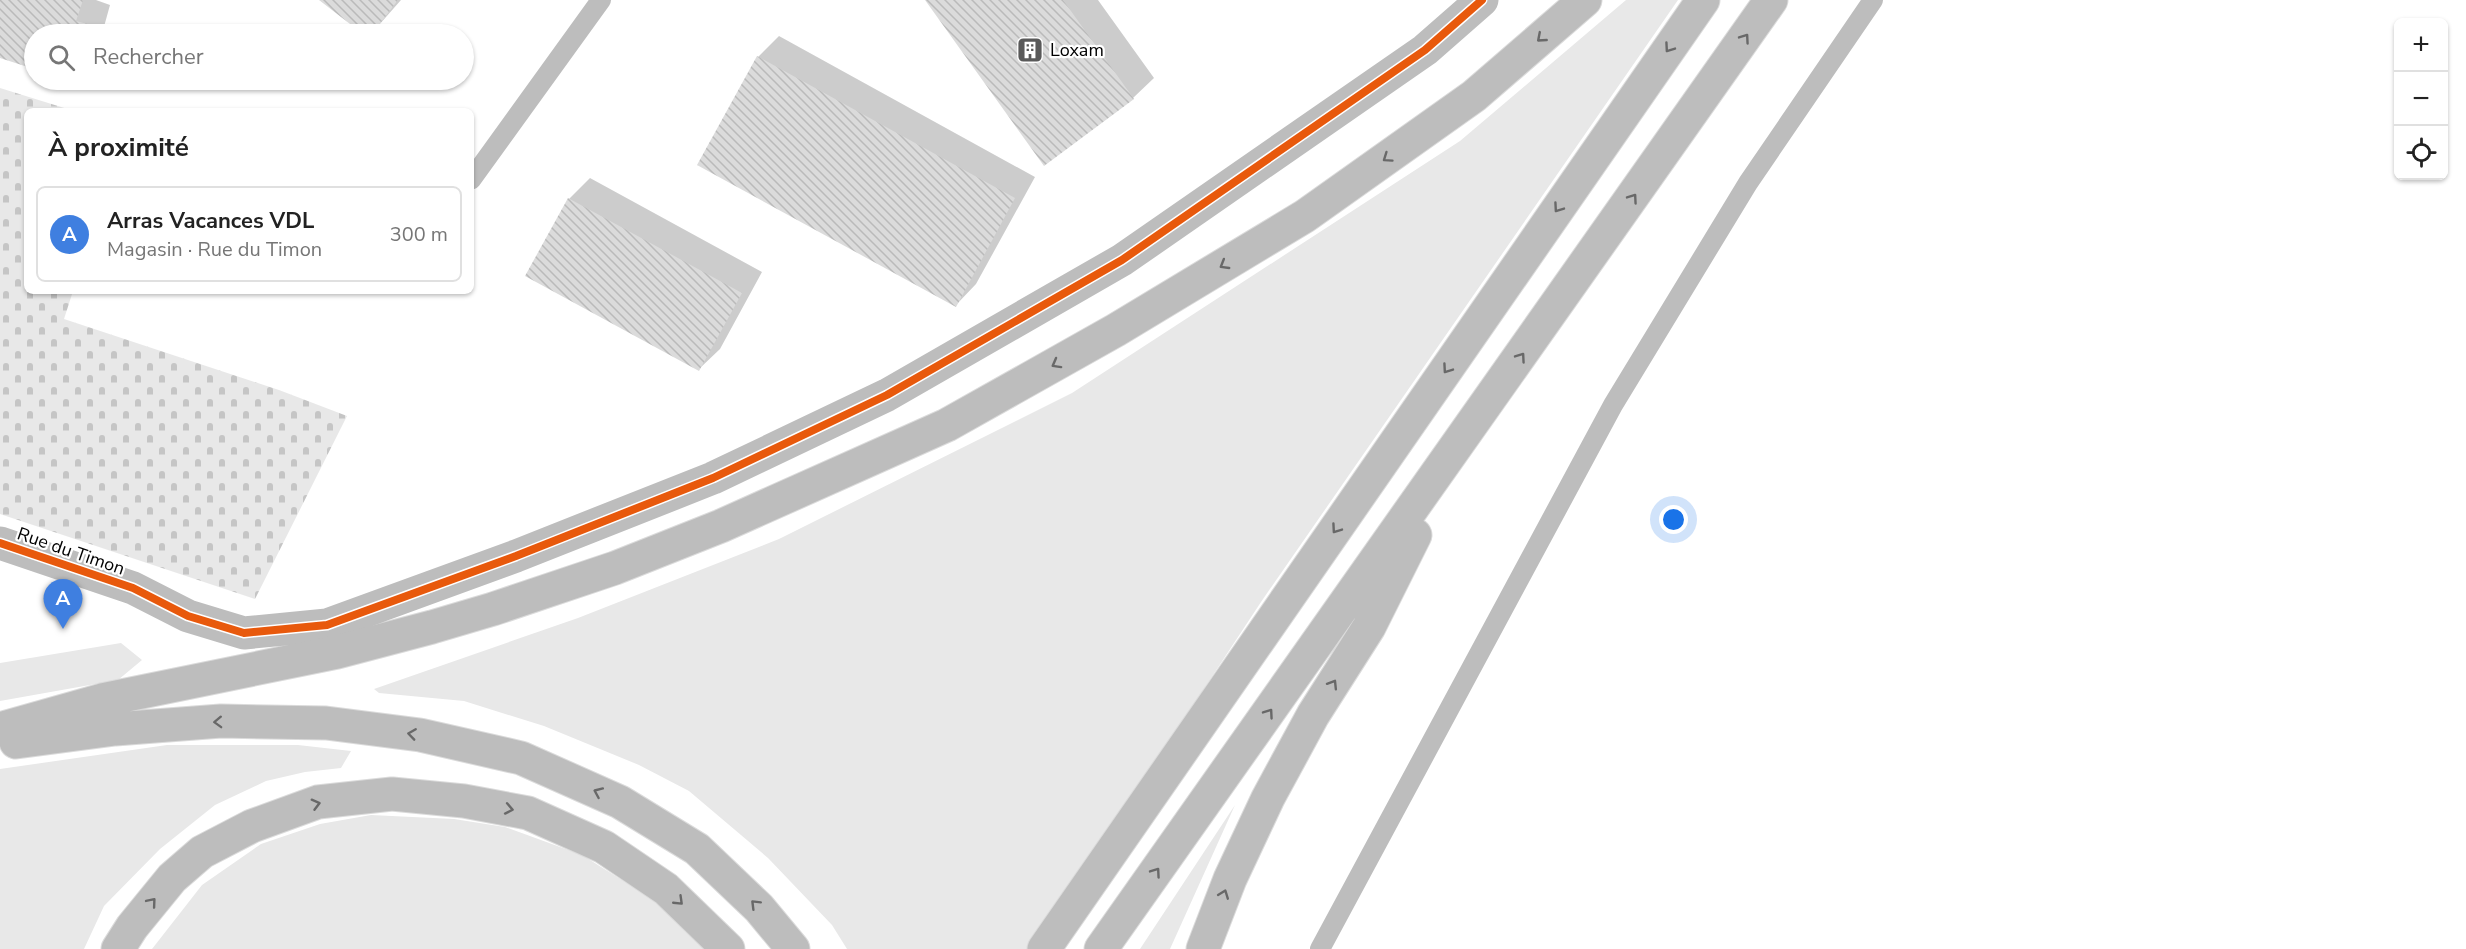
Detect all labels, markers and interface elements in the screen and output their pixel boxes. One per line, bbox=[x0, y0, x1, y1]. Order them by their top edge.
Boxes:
map controls bbox=[2394, 18, 2448, 180]
button: + bbox=[2394, 18, 2448, 72]
search box bbox=[24, 24, 474, 90]
one-way arrow bbox=[1537, 31, 1547, 42]
one-way arrow bbox=[1738, 33, 1749, 44]
building icon: Loxam bbox=[1015, 35, 1045, 65]
place label: Loxam bbox=[1050, 38, 1104, 62]
icon: search bbox=[45, 41, 78, 74]
one-way arrow bbox=[1665, 41, 1676, 52]
text: Rechercher bbox=[93, 42, 204, 72]
button: − bbox=[2394, 72, 2448, 126]
button: locate bbox=[2394, 126, 2448, 180]
text: À proximité bbox=[48, 130, 189, 165]
one-way arrow bbox=[1382, 151, 1393, 162]
one-way arrow bbox=[1626, 193, 1637, 204]
one-way arrow bbox=[1554, 202, 1565, 213]
text: Arras Vacances VDL bbox=[107, 206, 314, 236]
text: A bbox=[62, 221, 77, 248]
text: 300 m bbox=[390, 221, 448, 248]
text: Magasin · Rue du Timon bbox=[107, 236, 322, 263]
one-way arrow bbox=[1220, 258, 1230, 269]
one-way arrow bbox=[1514, 353, 1525, 364]
one-way arrow bbox=[1052, 357, 1062, 368]
one-way arrow bbox=[1443, 362, 1454, 373]
your location bbox=[1659, 505, 1688, 534]
street label: Rue du Timon bbox=[14, 521, 128, 581]
one-way arrow bbox=[1332, 522, 1343, 533]
pin: A bbox=[44, 580, 82, 629]
one-way arrow bbox=[1325, 680, 1337, 690]
one-way arrow bbox=[1262, 708, 1273, 719]
one-way arrow bbox=[214, 715, 223, 728]
one-way arrow bbox=[408, 728, 417, 740]
one-way arrow bbox=[593, 787, 604, 799]
one-way arrow bbox=[311, 798, 321, 811]
one-way arrow bbox=[504, 802, 514, 815]
one-way arrow bbox=[1149, 867, 1160, 878]
one-way arrow bbox=[1217, 890, 1229, 901]
one-way arrow bbox=[671, 893, 682, 904]
one-way arrow bbox=[145, 898, 156, 909]
one-way arrow bbox=[751, 901, 762, 911]

